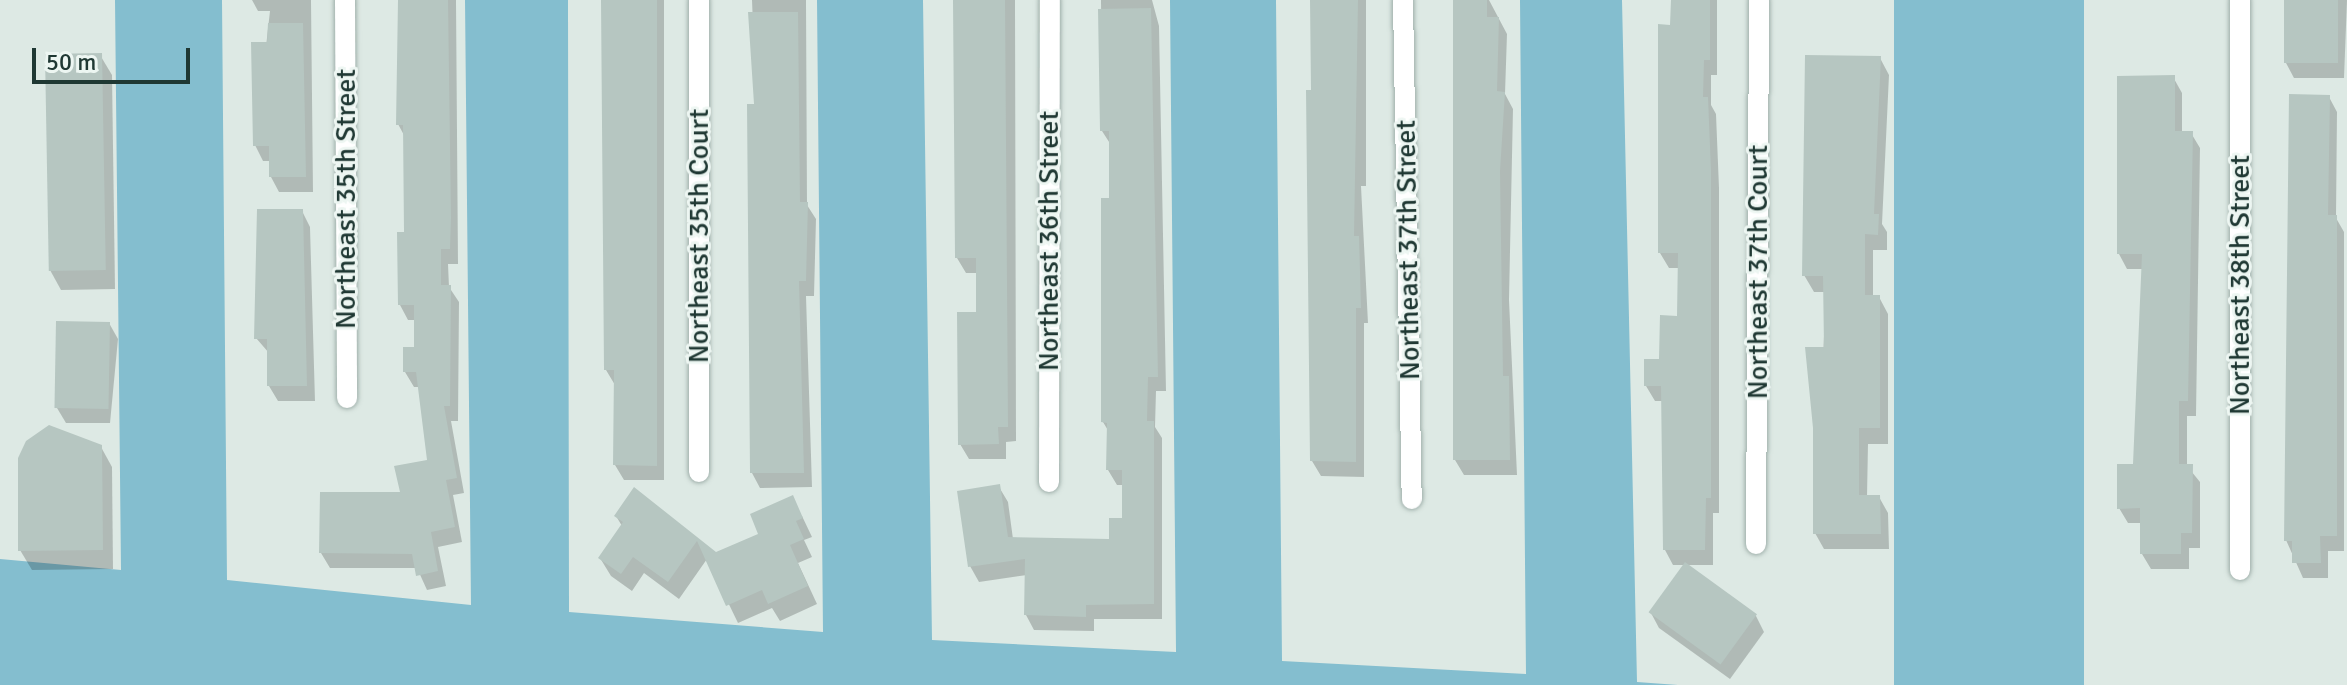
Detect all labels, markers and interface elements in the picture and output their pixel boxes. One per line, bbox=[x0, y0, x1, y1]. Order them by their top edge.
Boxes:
scale bar bbox=[36, 32, 194, 82]
text: 50 m bbox=[46, 47, 96, 77]
street label: Northeast 35th Street bbox=[329, 69, 363, 329]
street label: Northeast 35th Court bbox=[682, 109, 716, 363]
street label: Northeast 36th Street bbox=[1032, 111, 1066, 371]
street label: Northeast 37th Street bbox=[1389, 120, 1427, 380]
street label: Northeast 37th Court bbox=[1741, 145, 1775, 399]
street label: Northeast 38th Street bbox=[2223, 155, 2257, 415]

